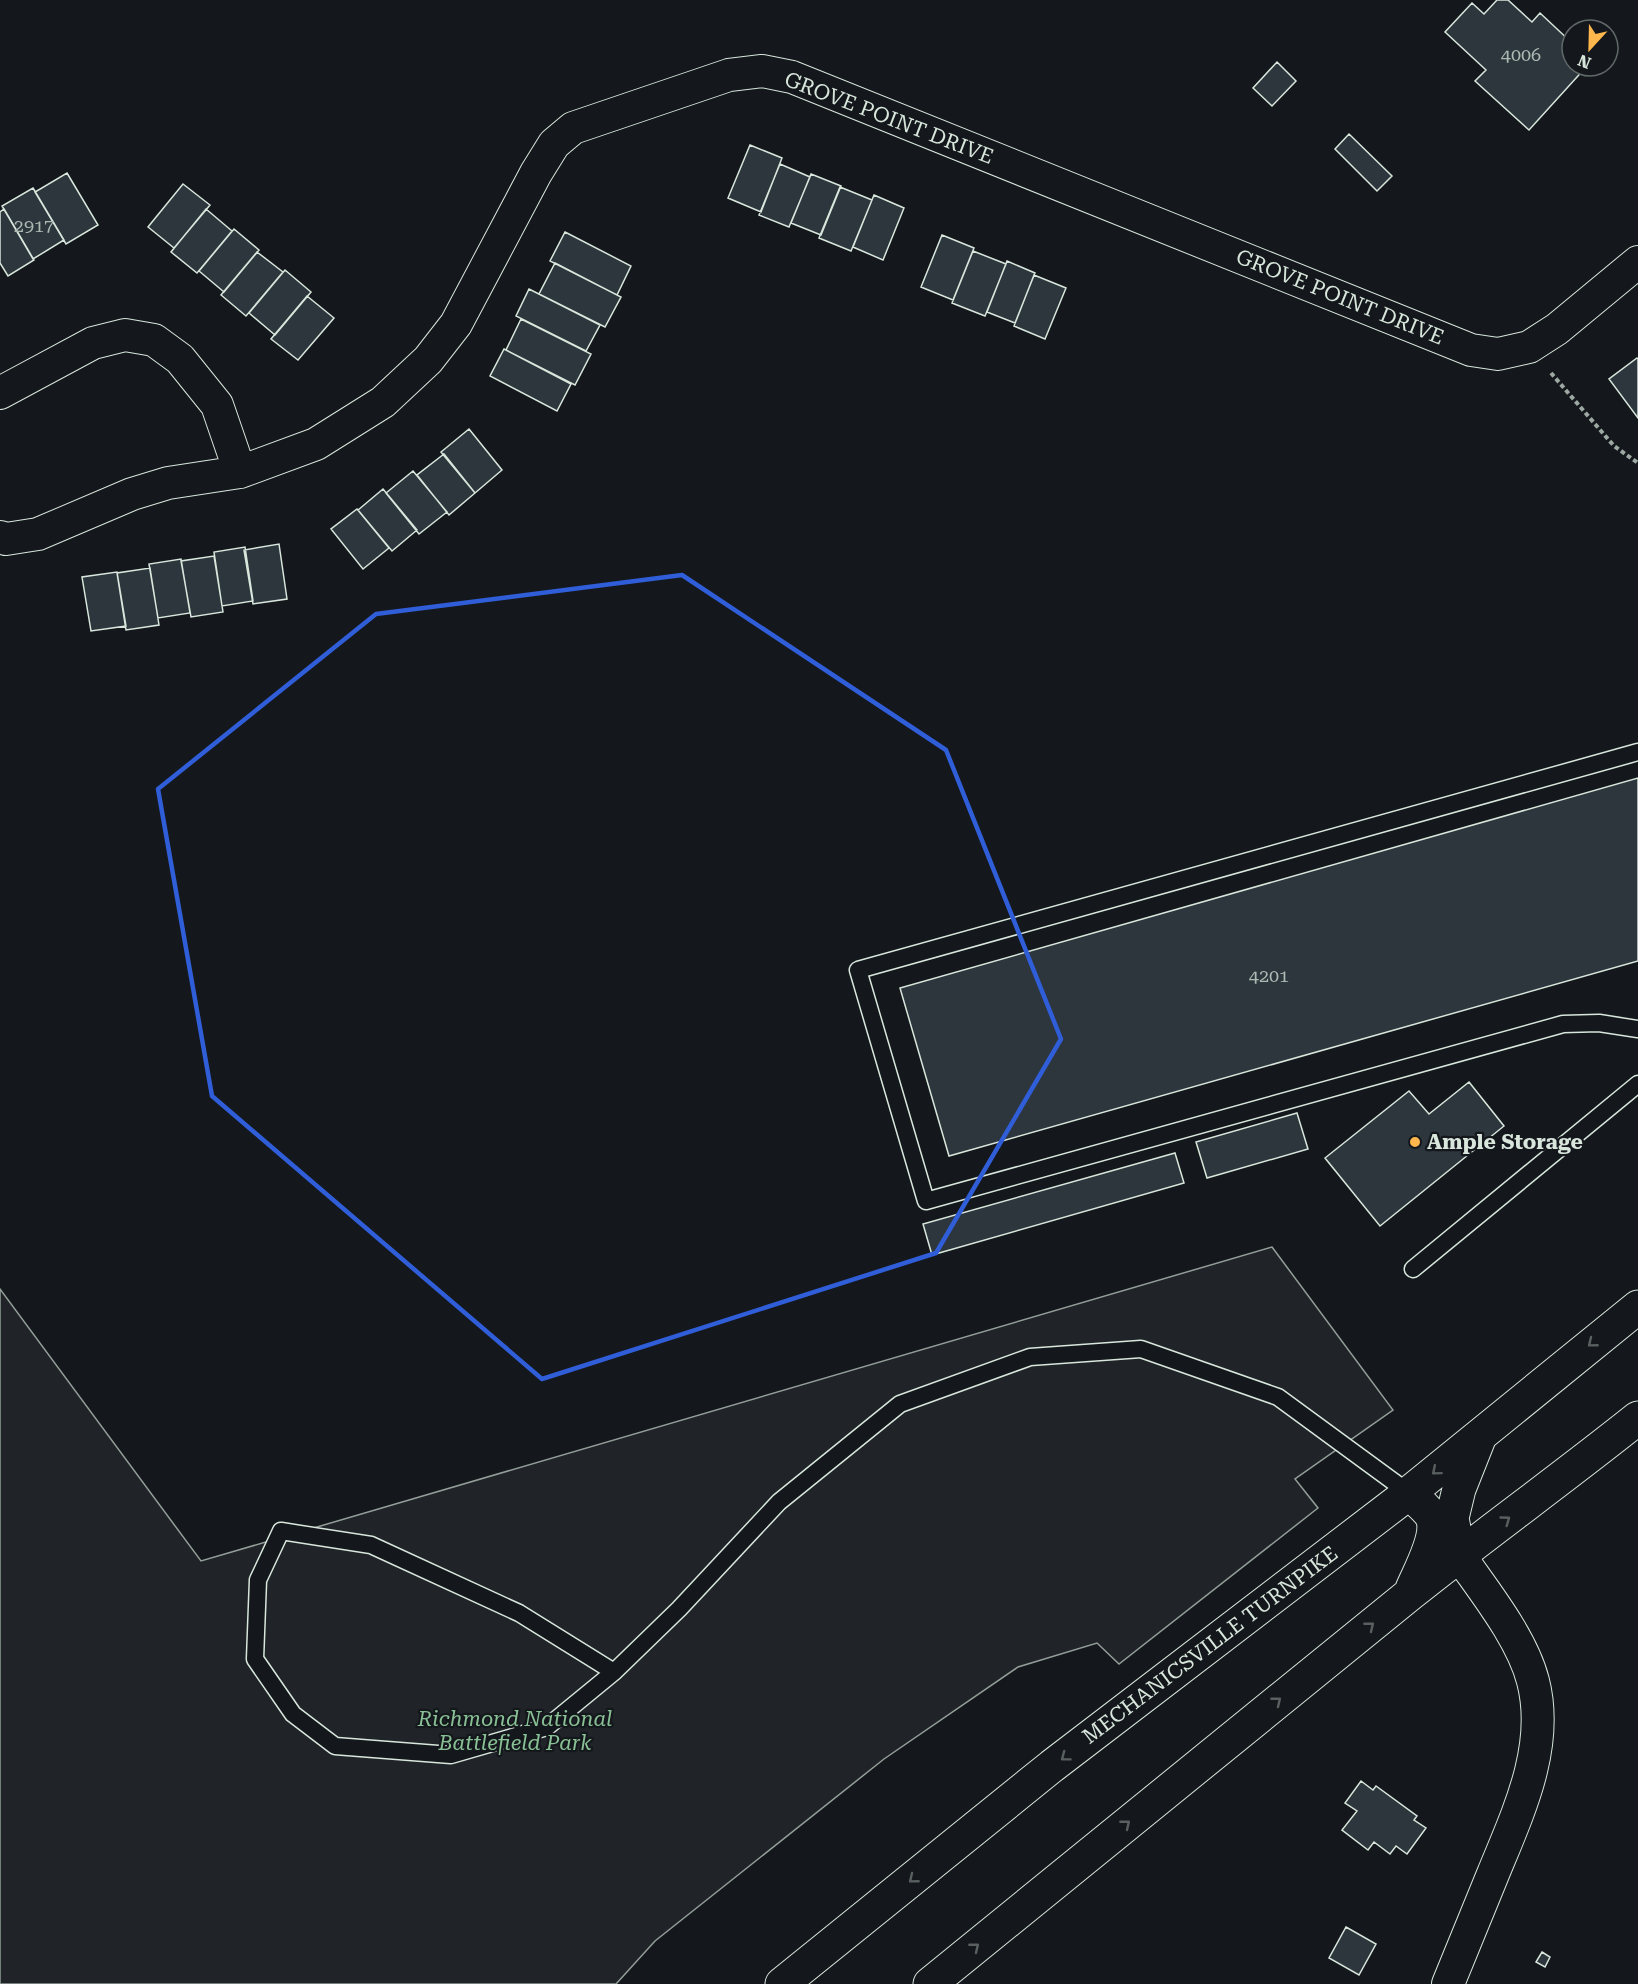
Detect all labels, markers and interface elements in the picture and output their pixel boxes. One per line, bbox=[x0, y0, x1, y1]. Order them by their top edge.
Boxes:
north arrow bbox=[1560, 18, 1620, 78]
house number: 4006 bbox=[1501, 44, 1541, 65]
text: N bbox=[1575, 50, 1594, 73]
street label: GROVE POINT DRIVE bbox=[781, 67, 997, 169]
house number: 2917 bbox=[14, 215, 54, 236]
street label: GROVE POINT DRIVE bbox=[1233, 244, 1447, 350]
house number: 4201 bbox=[1249, 965, 1289, 986]
place label: Ample Storage bbox=[1427, 1130, 1583, 1154]
marker: Ample Storage bbox=[1408, 1135, 1422, 1149]
one-way arrow bbox=[1588, 1336, 1599, 1347]
one-way arrow bbox=[1431, 1464, 1442, 1475]
one-way arrow bbox=[1500, 1516, 1511, 1527]
street label: MECHANICSVILLE TURNPIKE bbox=[1078, 1541, 1342, 1749]
one-way arrow bbox=[1363, 1622, 1374, 1633]
one-way arrow bbox=[1271, 1697, 1282, 1708]
park label: Richmond National Battlefield Park bbox=[417, 1707, 612, 1755]
one-way arrow bbox=[1060, 1749, 1071, 1760]
one-way arrow bbox=[1119, 1820, 1130, 1831]
one-way arrow bbox=[908, 1871, 919, 1882]
one-way arrow bbox=[968, 1944, 979, 1955]

